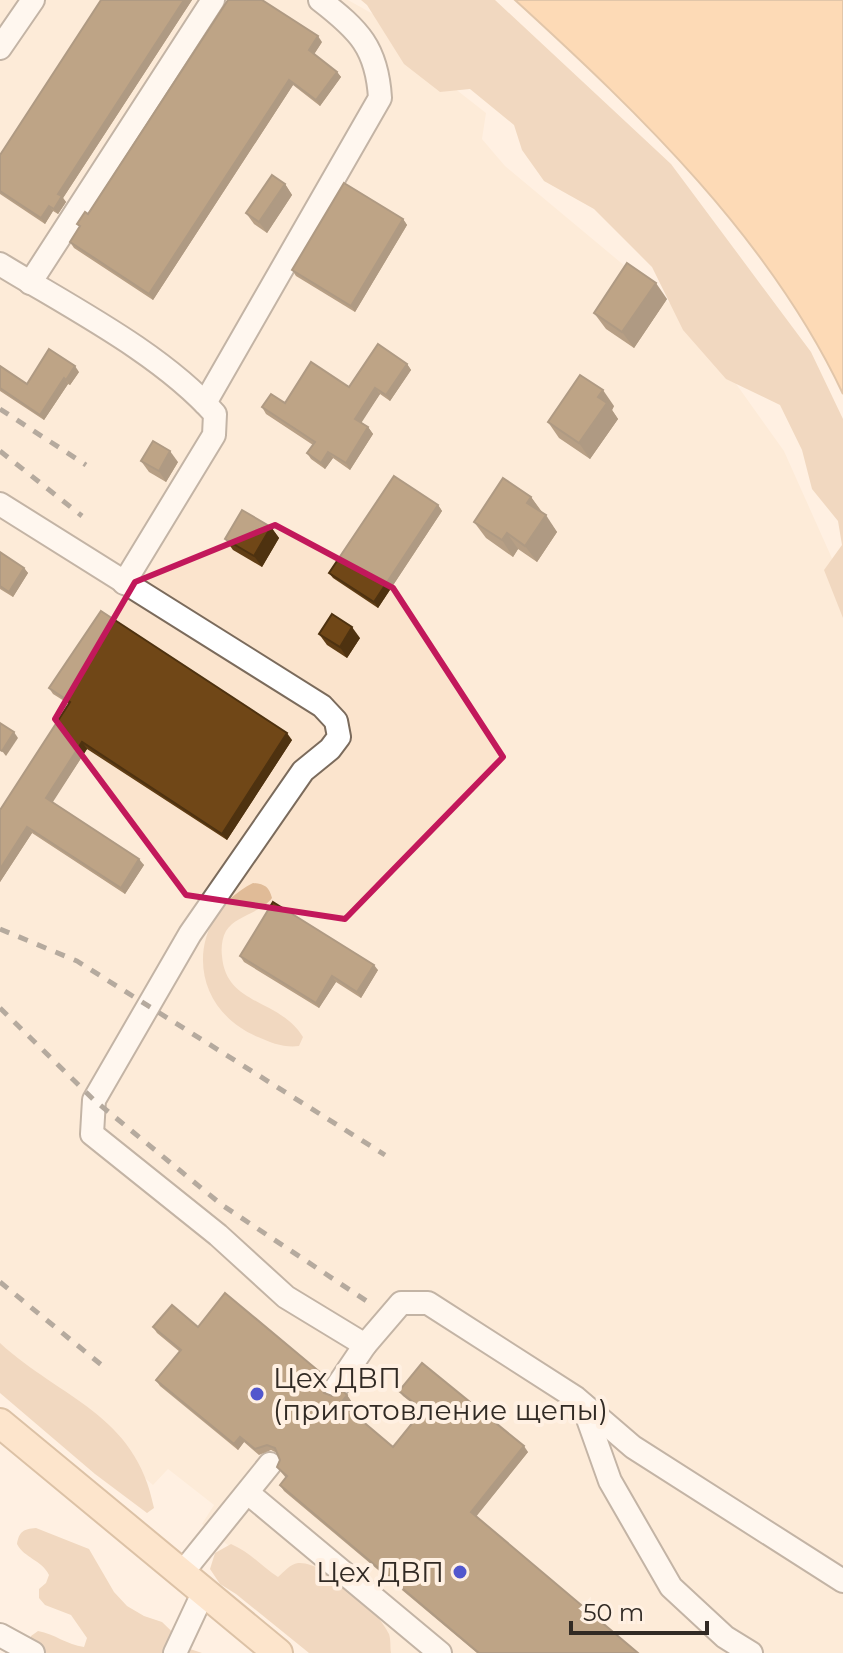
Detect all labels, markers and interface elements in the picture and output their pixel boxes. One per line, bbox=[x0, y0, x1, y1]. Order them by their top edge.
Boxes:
place label: Цех ДВП (приготовление щепы) bbox=[273, 1361, 608, 1427]
marker: Цех ДВП (приготовление щепы) bbox=[248, 1385, 266, 1403]
place label: Цех ДВП bbox=[316, 1555, 444, 1589]
marker: Цех ДВП bbox=[451, 1563, 469, 1581]
scale bar bbox=[571, 1585, 707, 1635]
text: 50 m bbox=[583, 1598, 644, 1627]

